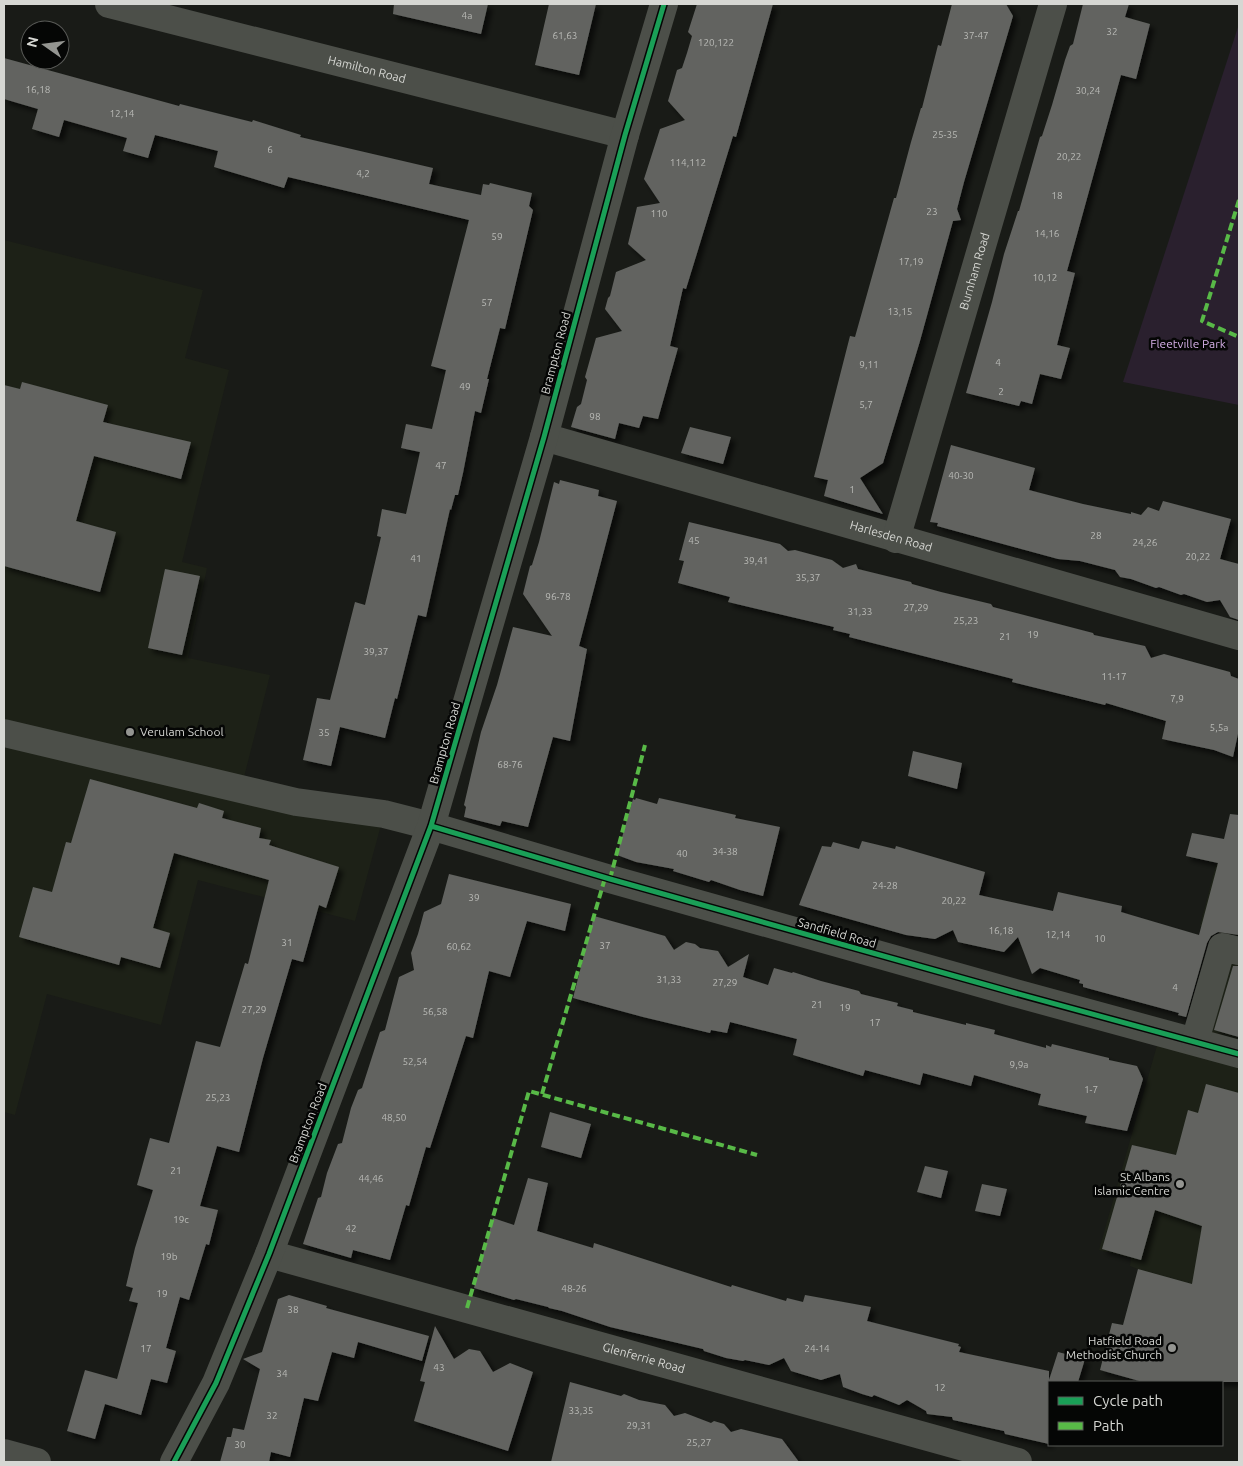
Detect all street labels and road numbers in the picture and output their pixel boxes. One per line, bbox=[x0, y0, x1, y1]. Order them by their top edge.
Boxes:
street label: Hamilton Road bbox=[327, 53, 407, 85]
street label: Burnham Road bbox=[957, 231, 992, 311]
street label: Brampton Road bbox=[538, 310, 573, 395]
street label: Harlesden Road bbox=[849, 518, 934, 554]
street label: Brampton Road bbox=[427, 700, 462, 785]
street label: Sandfield Road bbox=[796, 915, 878, 950]
street label: Brampton Road bbox=[286, 1081, 329, 1165]
street label: Glenferrie Road bbox=[601, 1340, 687, 1375]

